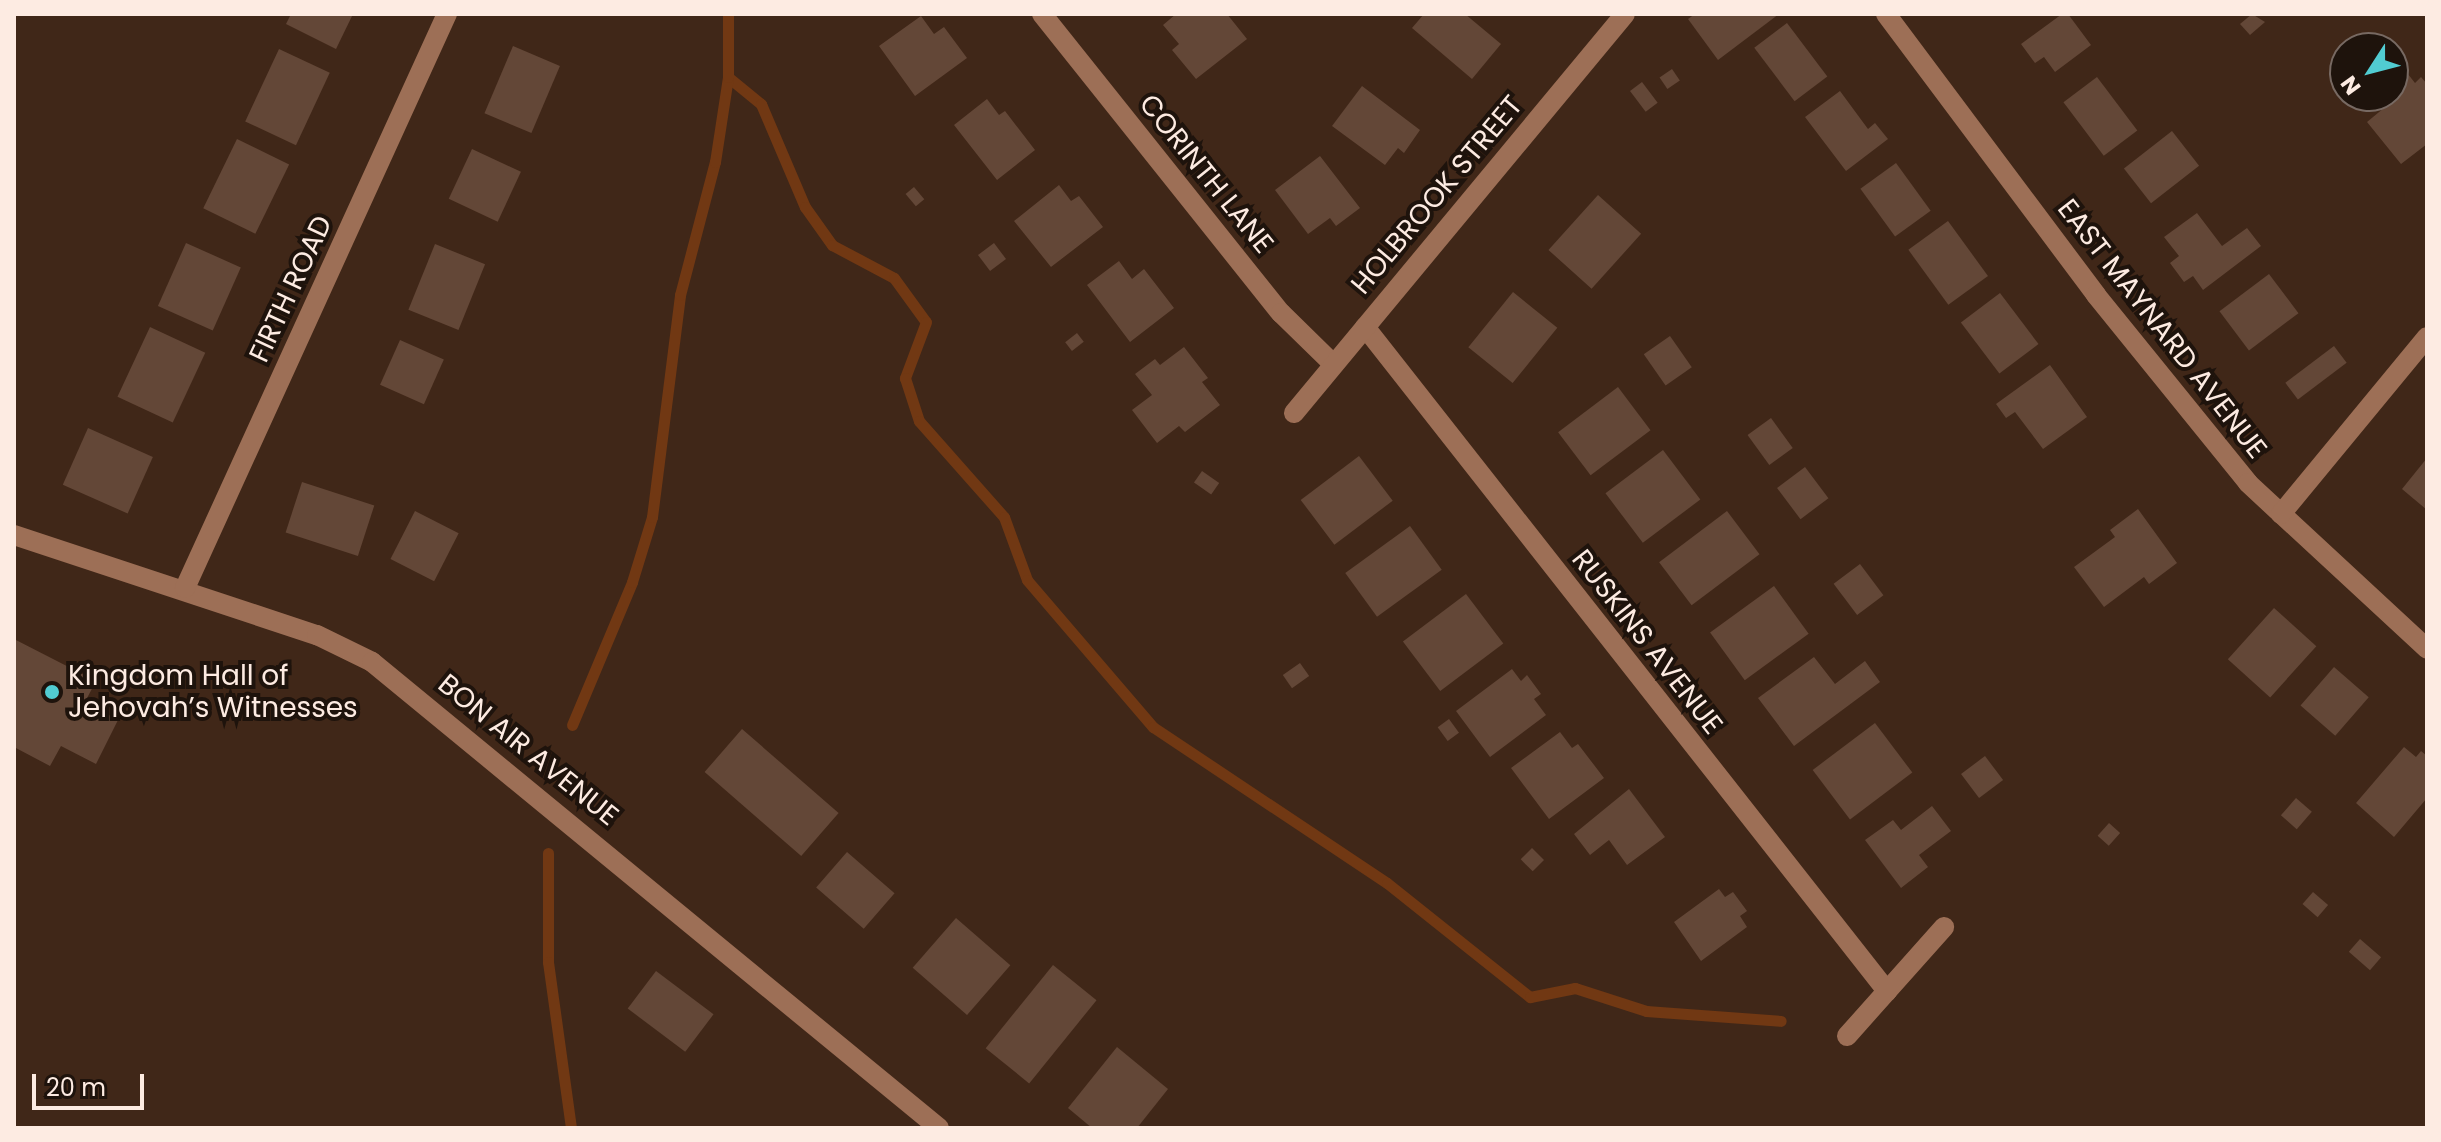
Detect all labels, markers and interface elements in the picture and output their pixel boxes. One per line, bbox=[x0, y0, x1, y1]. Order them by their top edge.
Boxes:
north arrow bbox=[2329, 32, 2409, 112]
text: N bbox=[2333, 69, 2368, 101]
street label: CORINTH LANE bbox=[1132, 88, 1280, 260]
street label: HOLBROOK STREET bbox=[1344, 89, 1530, 301]
street label: EAST MAYNARD AVENUE bbox=[2050, 193, 2274, 465]
street label: FIRTH ROAD bbox=[242, 210, 340, 368]
street label: RUSKINS AVENUE bbox=[1565, 543, 1729, 741]
place label: Kingdom Hall of Jehovah’s Witnesses bbox=[68, 659, 358, 725]
street label: BON AIR AVENUE bbox=[431, 667, 625, 833]
marker: Kingdom Hall of Jehovah’s Witnesses bbox=[43, 683, 61, 701]
scale bar bbox=[36, 1058, 148, 1108]
text: 20 m bbox=[46, 1071, 106, 1104]

